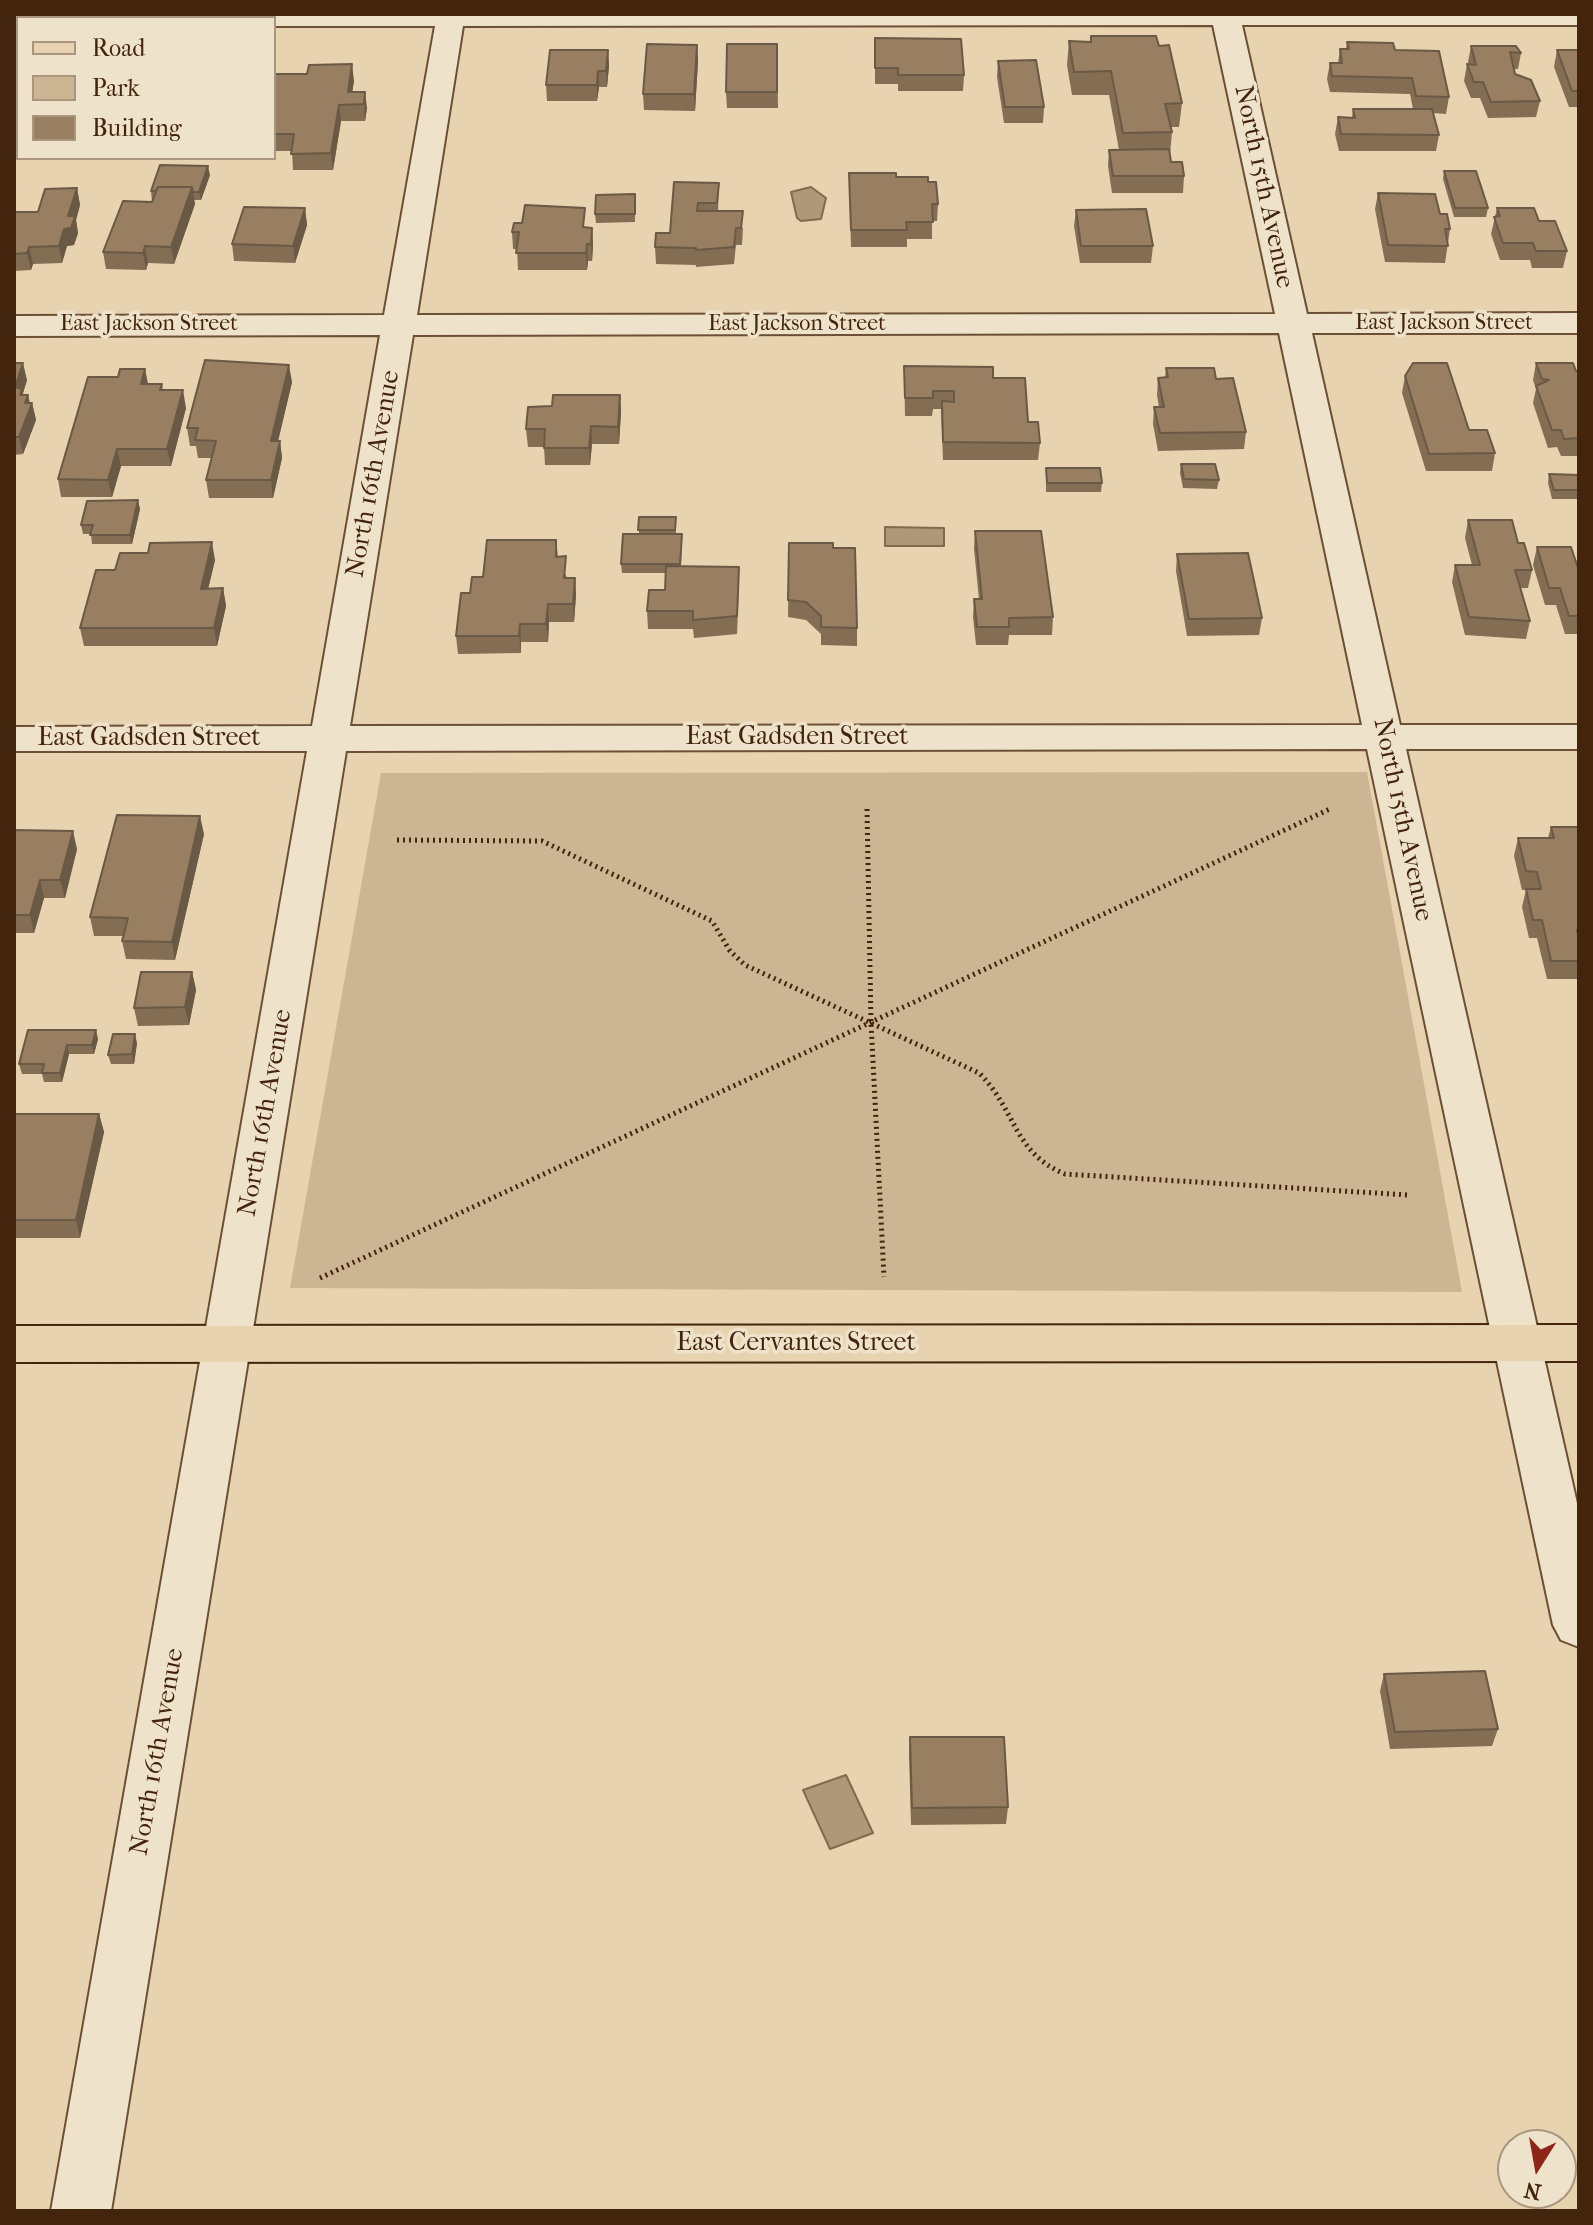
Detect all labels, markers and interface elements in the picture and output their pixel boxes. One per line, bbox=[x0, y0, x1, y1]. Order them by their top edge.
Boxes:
legend bbox=[16, 16, 276, 160]
text: Road bbox=[92, 34, 145, 62]
text: Park bbox=[92, 74, 140, 102]
street label: North 15th Avenue bbox=[1226, 83, 1300, 291]
text: Building bbox=[92, 114, 182, 142]
street label: East Jackson Street bbox=[1355, 311, 1533, 337]
street label: East Jackson Street bbox=[60, 312, 238, 338]
street label: East Jackson Street bbox=[708, 312, 886, 338]
street label: North 16th Avenue bbox=[340, 368, 408, 580]
street label: North 15th Avenue bbox=[1365, 716, 1439, 924]
street label: East Gadsden Street bbox=[686, 722, 908, 754]
street label: East Gadsden Street bbox=[38, 723, 260, 755]
street label: North 16th Avenue bbox=[232, 1007, 300, 1219]
street label: East Cervantes Street bbox=[676, 1328, 916, 1360]
street label: North 16th Avenue bbox=[124, 1646, 192, 1858]
north arrow bbox=[1497, 2129, 1577, 2209]
text: N bbox=[1522, 2176, 1543, 2205]

